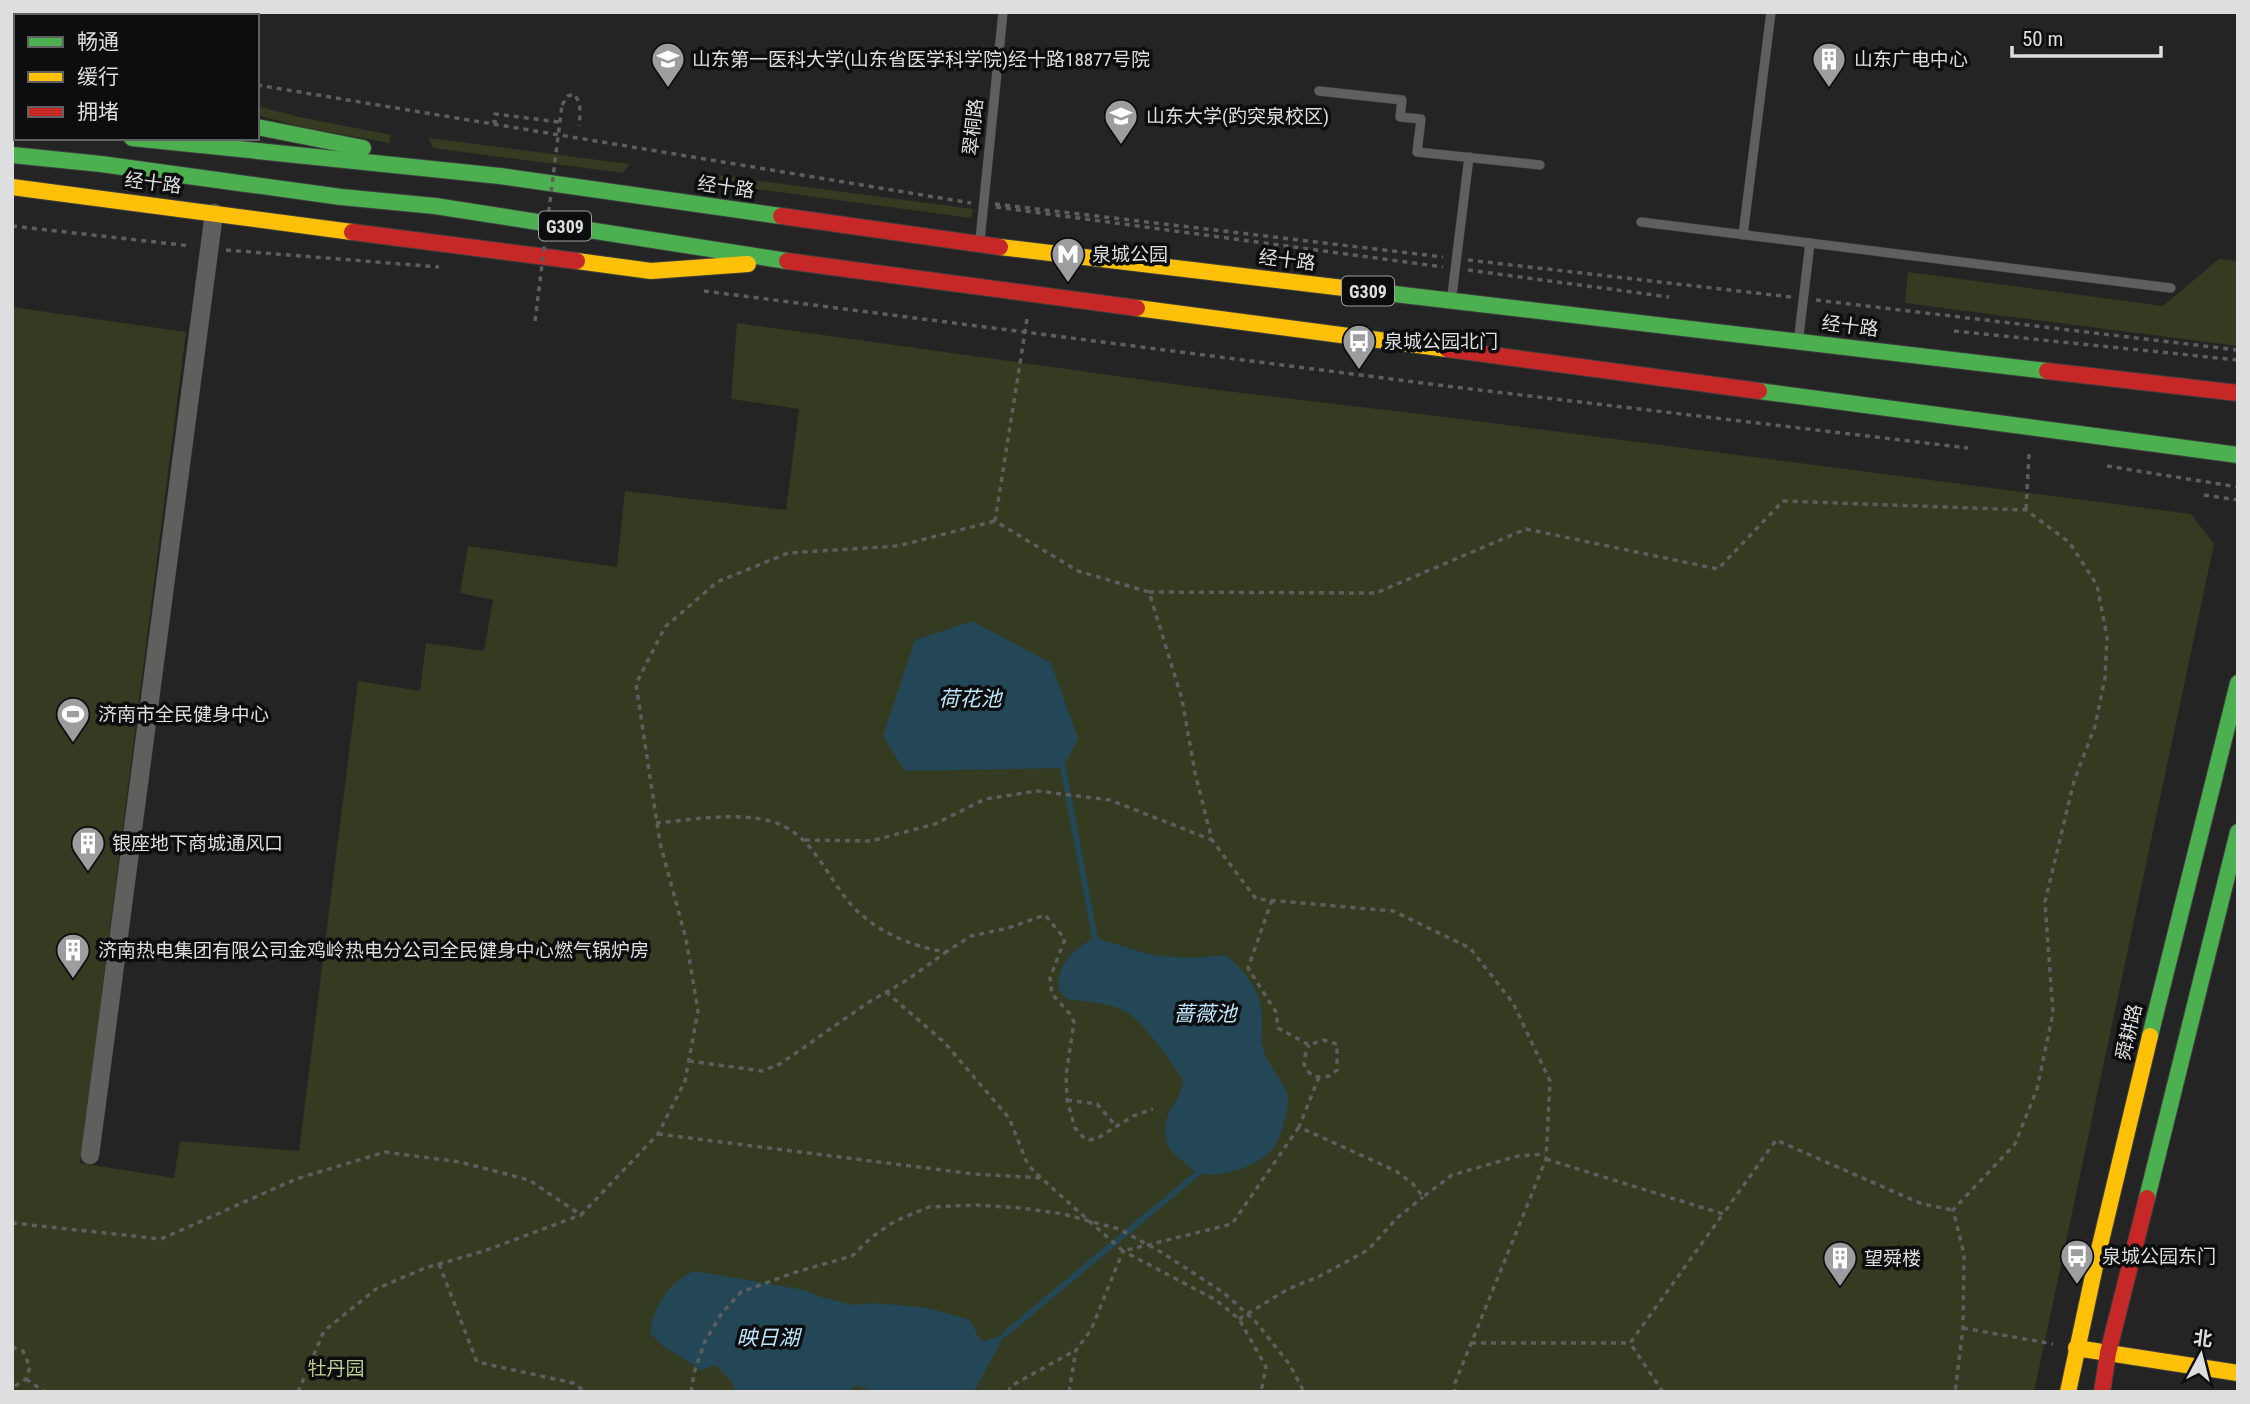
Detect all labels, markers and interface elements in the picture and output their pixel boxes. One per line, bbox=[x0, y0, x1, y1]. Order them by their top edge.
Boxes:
legend bbox=[14, 14, 259, 140]
scale bar bbox=[2012, 14, 2161, 58]
text: 50 m bbox=[2022, 27, 2063, 51]
text: 畅通 bbox=[77, 30, 119, 54]
school or university icon: 山东第一医科大学(山东省医学科学院)经十路18877号院 bbox=[649, 40, 687, 89]
building icon: 山东广电中心 bbox=[1810, 40, 1848, 89]
place label: 山东第一医科大学(山东省医学科学院)经十路18877号院 bbox=[692, 48, 1150, 71]
place label: 山东广电中心 bbox=[1854, 48, 1968, 71]
text: 缓行 bbox=[77, 65, 119, 89]
street label: 翠桐路 bbox=[959, 97, 987, 157]
school or university icon: 山东大学(趵突泉校区) bbox=[1102, 97, 1140, 146]
text: 拥堵 bbox=[77, 100, 119, 124]
place label: 山东大学(趵突泉校区) bbox=[1146, 105, 1329, 128]
street label: 经十路 bbox=[123, 168, 183, 198]
street label: 经十路 bbox=[696, 172, 756, 202]
road number: G309 bbox=[539, 211, 591, 240]
metro station icon: 泉城公园 bbox=[1049, 235, 1087, 284]
place label: 泉城公园 bbox=[1092, 243, 1168, 266]
street label: 经十路 bbox=[1257, 245, 1317, 275]
road number: G309 bbox=[1342, 276, 1394, 306]
street label: 经十路 bbox=[1820, 311, 1880, 341]
bus stop icon: 泉城公园北门 bbox=[1340, 322, 1378, 371]
place label: 泉城公园北门 bbox=[1384, 330, 1498, 353]
water label: 荷花池 bbox=[939, 687, 1003, 711]
sports icon: 济南市全民健身中心 bbox=[54, 695, 92, 744]
place label: 济南市全民健身中心 bbox=[98, 703, 269, 726]
building icon: 银座地下商城通风口 bbox=[69, 824, 107, 873]
place label: 银座地下商城通风口 bbox=[112, 832, 283, 855]
building icon: 济南热电集团有限公司金鸡岭热电分公司全民健身中心燃气锅炉房 bbox=[54, 931, 92, 980]
place label: 济南热电集团有限公司金鸡岭热电分公司全民健身中心燃气锅炉房 bbox=[98, 939, 649, 962]
water label: 蔷薇池 bbox=[1174, 1002, 1238, 1026]
street label: 舜耕路 bbox=[2111, 1002, 2147, 1062]
bus stop icon: 泉城公园东门 bbox=[2058, 1237, 2096, 1286]
building icon: 望舜楼 bbox=[1821, 1239, 1859, 1288]
place label: 泉城公园东门 bbox=[2102, 1245, 2216, 1268]
place label: 望舜楼 bbox=[1864, 1247, 1921, 1270]
north arrow bbox=[2166, 1320, 2236, 1390]
water label: 映日湖 bbox=[737, 1326, 802, 1350]
text: 北 bbox=[2192, 1326, 2214, 1351]
park label: 牡丹园 bbox=[307, 1357, 365, 1380]

